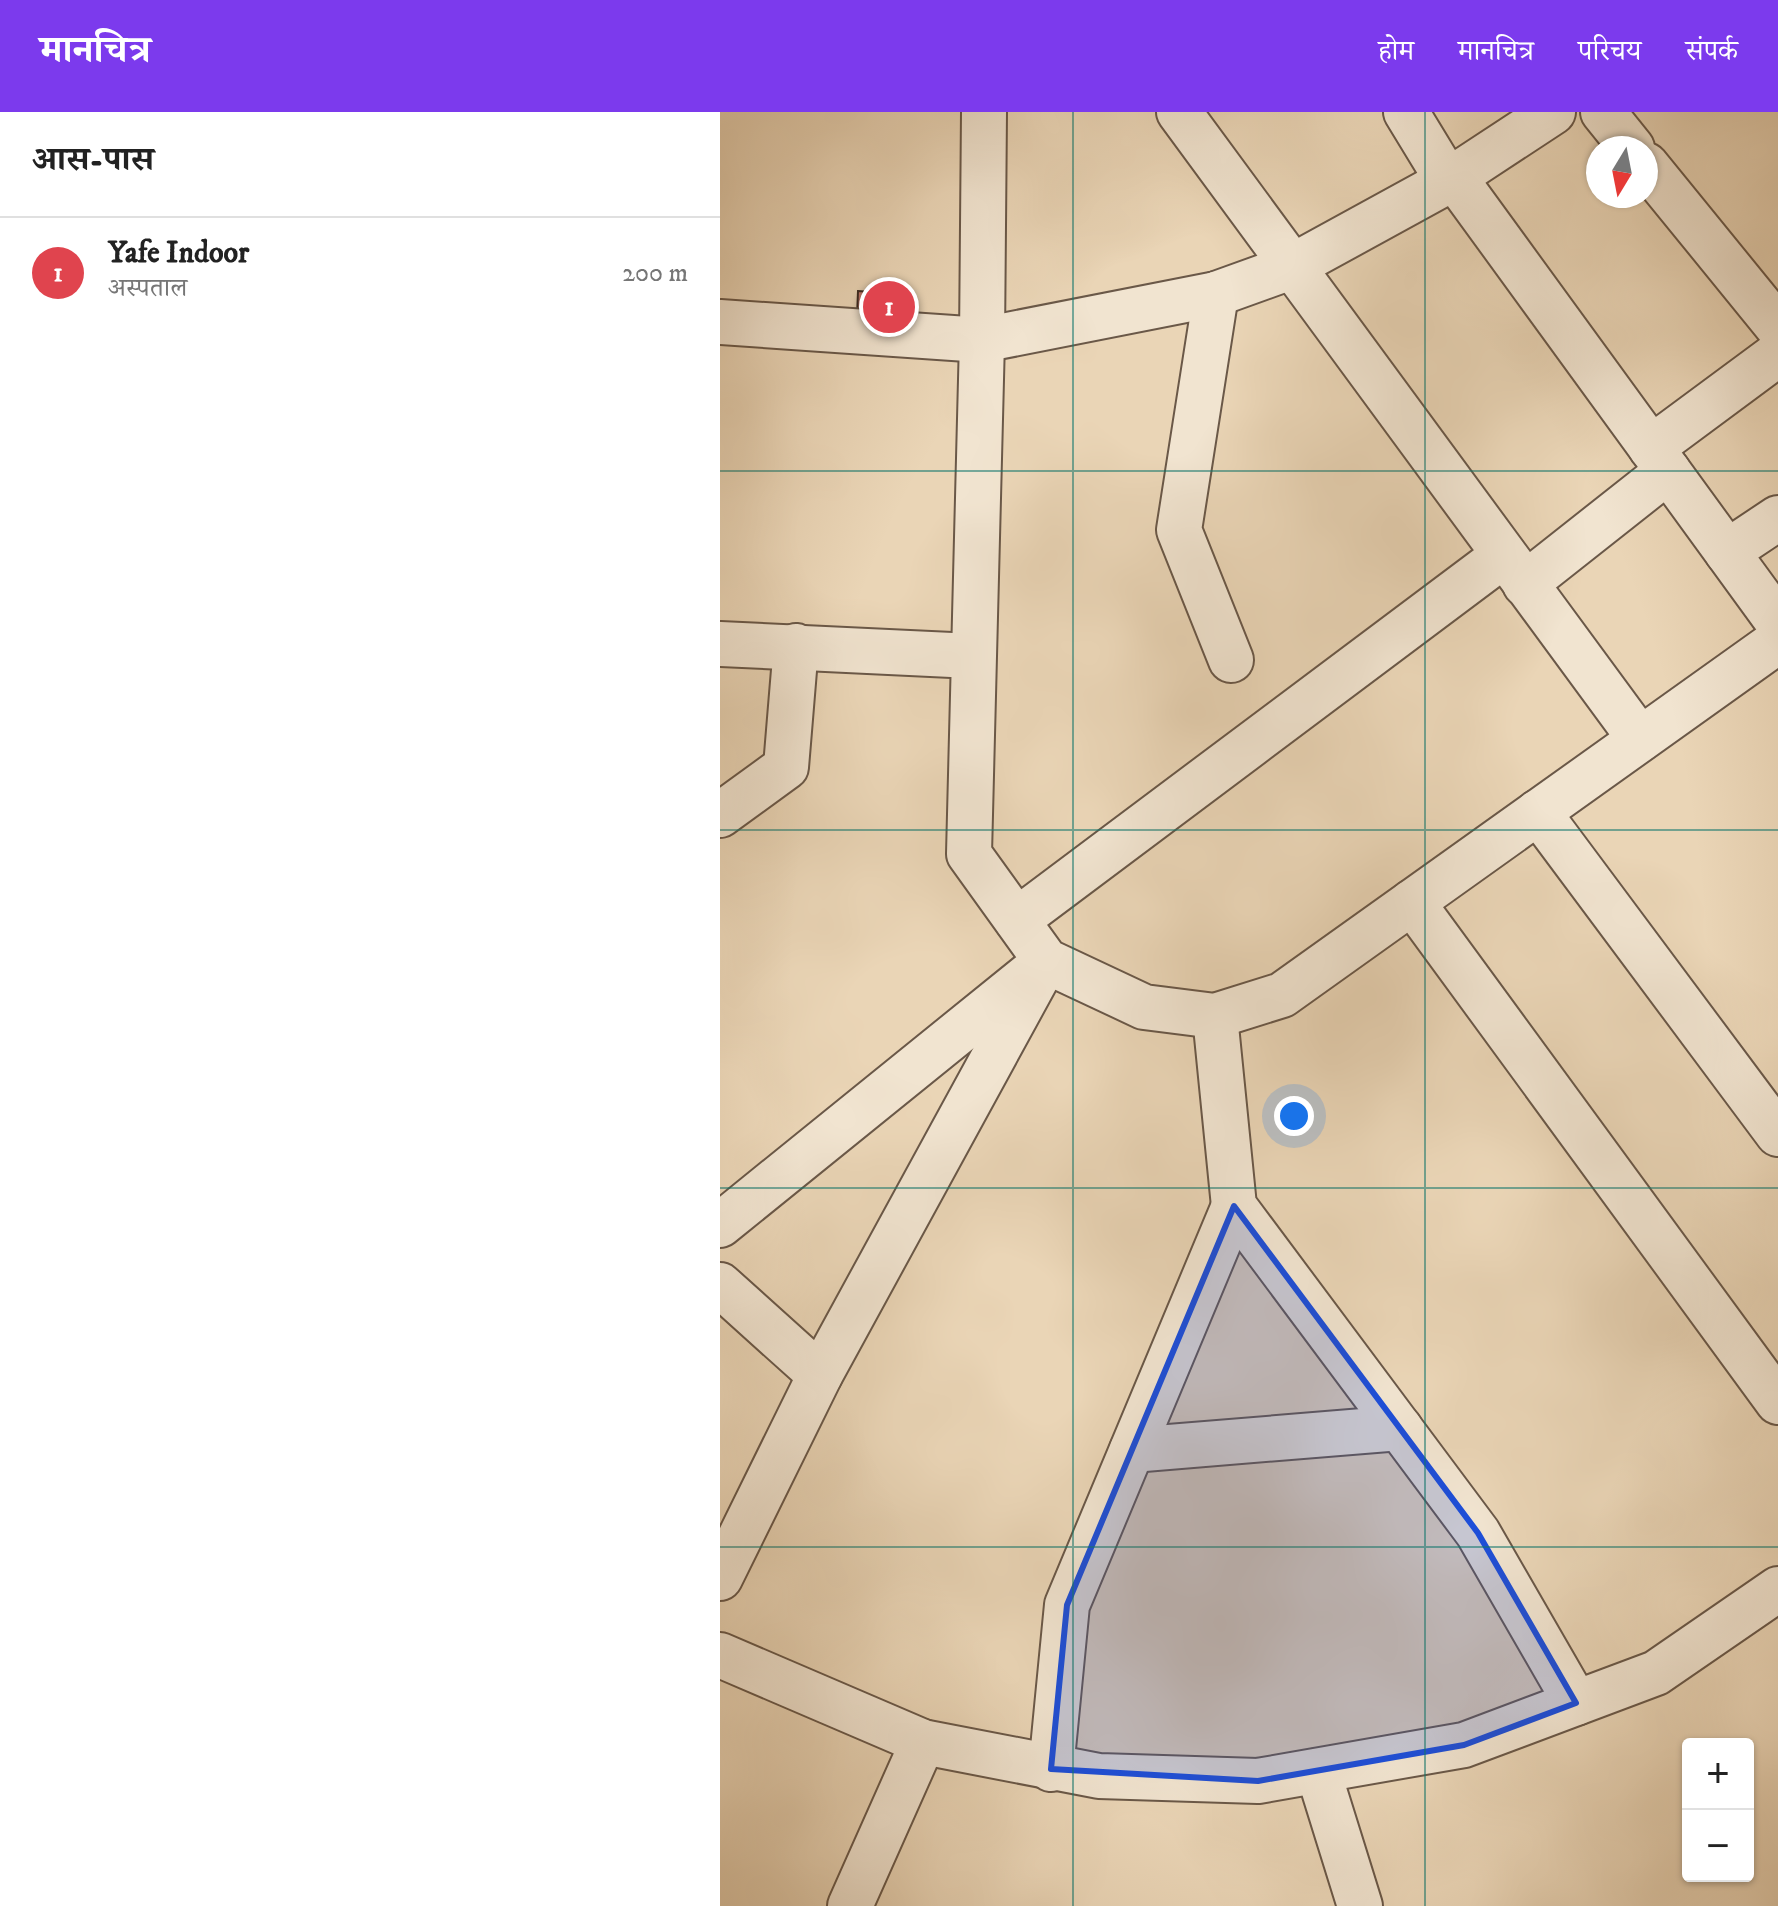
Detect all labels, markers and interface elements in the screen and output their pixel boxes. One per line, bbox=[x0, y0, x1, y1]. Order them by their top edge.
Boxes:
text: मानचित्र bbox=[40, 27, 151, 75]
text: होम bbox=[1378, 34, 1414, 69]
text: मानचित्र bbox=[1458, 34, 1534, 69]
text: परिचय bbox=[1578, 34, 1641, 69]
text: संपर्क bbox=[1685, 34, 1738, 69]
north arrow bbox=[1586, 136, 1658, 208]
text: आस-पास bbox=[32, 139, 154, 181]
text: Yafe Indoor bbox=[108, 235, 249, 272]
text: 1 bbox=[53, 257, 63, 290]
text: 200 m bbox=[622, 257, 688, 290]
text: अस्पताल bbox=[108, 272, 187, 305]
pin: 1 bbox=[863, 277, 915, 337]
your location bbox=[1274, 1096, 1314, 1136]
map controls bbox=[1682, 1738, 1754, 1882]
button: + bbox=[1682, 1738, 1754, 1810]
button: − bbox=[1682, 1810, 1754, 1882]

